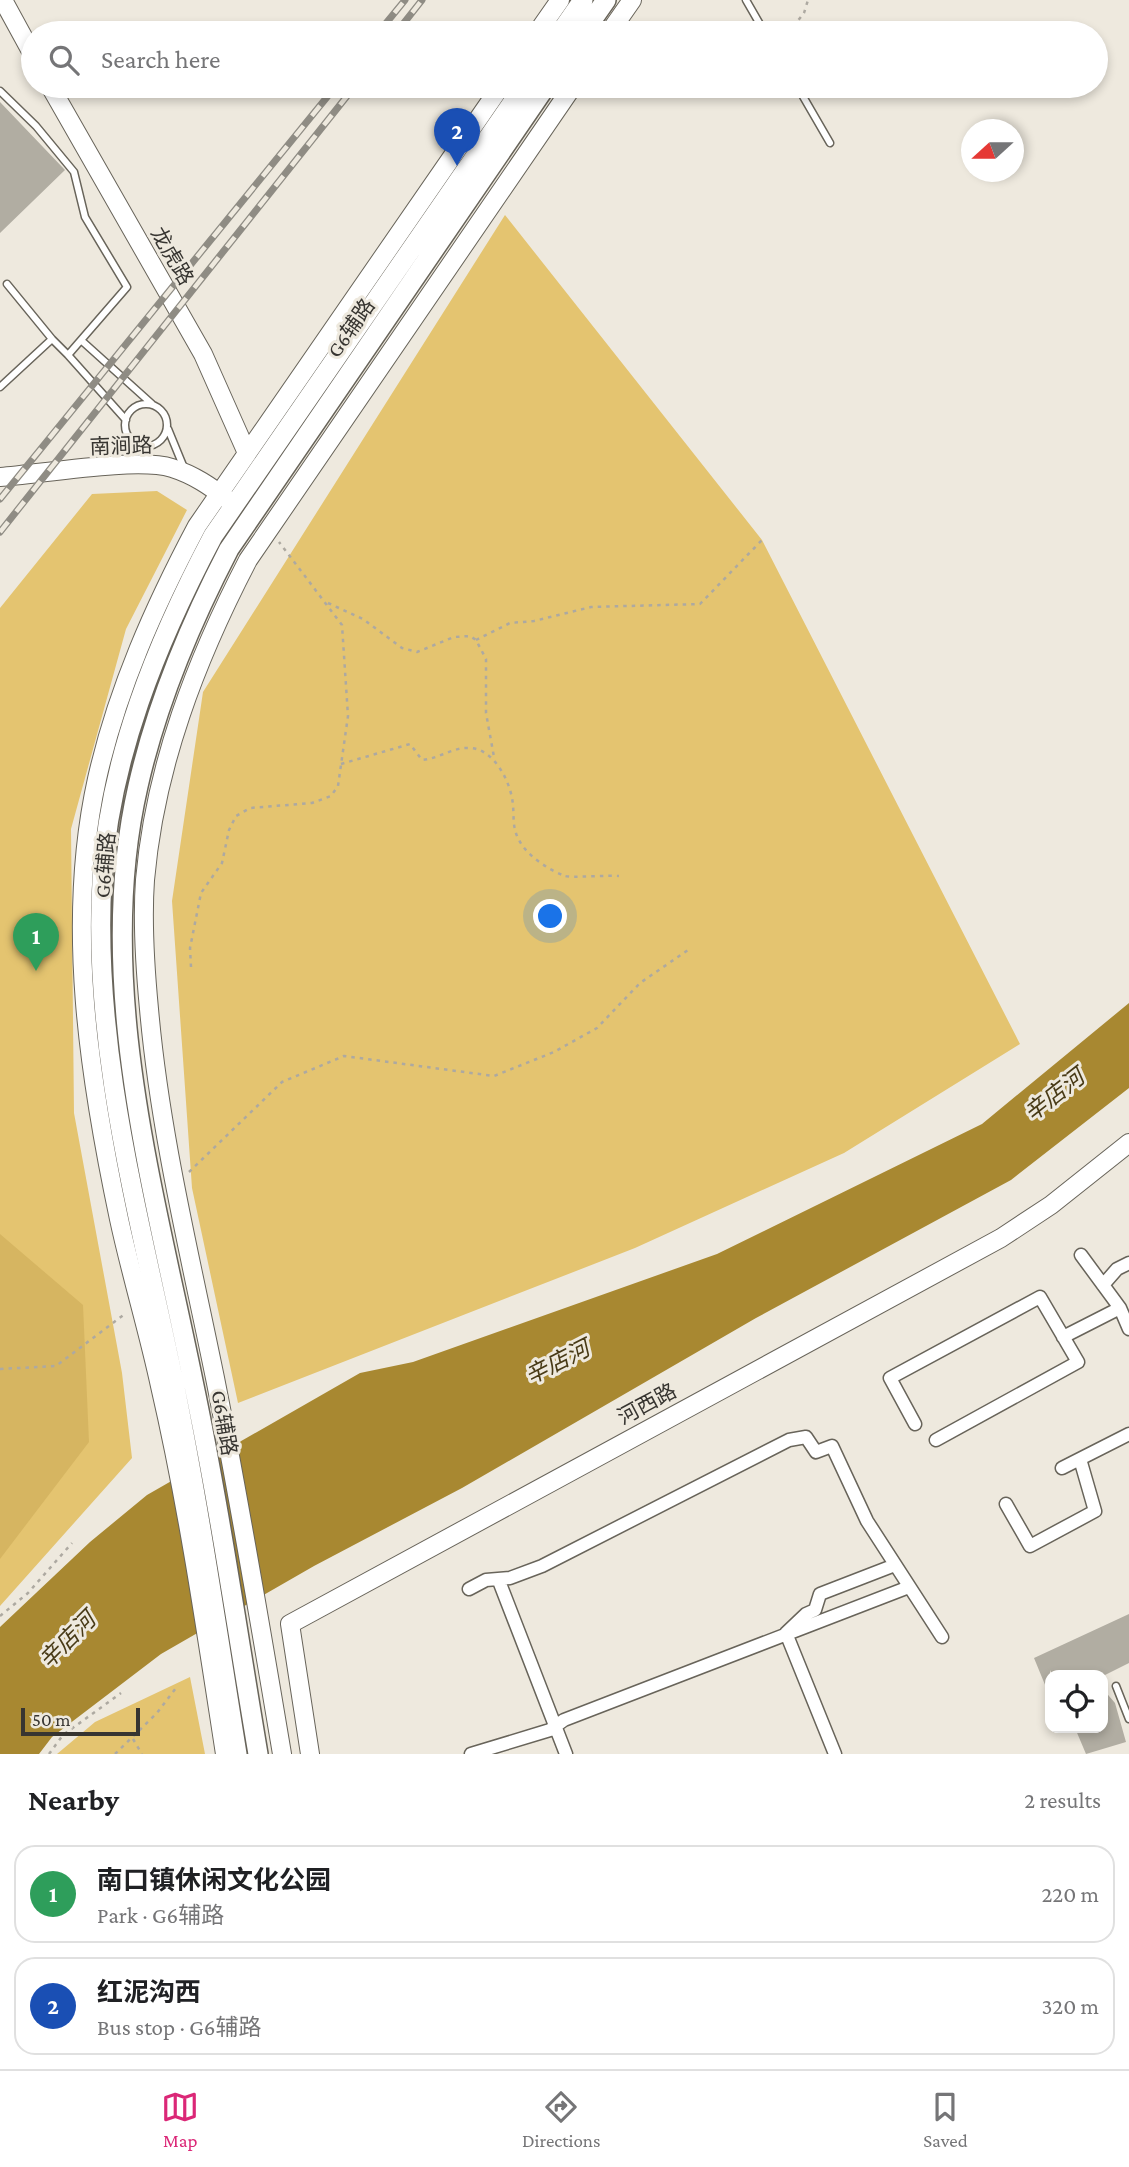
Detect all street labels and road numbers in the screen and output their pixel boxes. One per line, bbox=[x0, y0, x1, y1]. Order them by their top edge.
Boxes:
street label: 龙虎路 bbox=[146, 223, 198, 289]
street label: G6辅路 bbox=[322, 294, 380, 362]
street label: 南涧路 bbox=[89, 433, 153, 459]
street label: G6辅路 bbox=[90, 831, 120, 899]
street label: 河西路 bbox=[614, 1379, 680, 1429]
street label: G6辅路 bbox=[206, 1388, 242, 1458]

